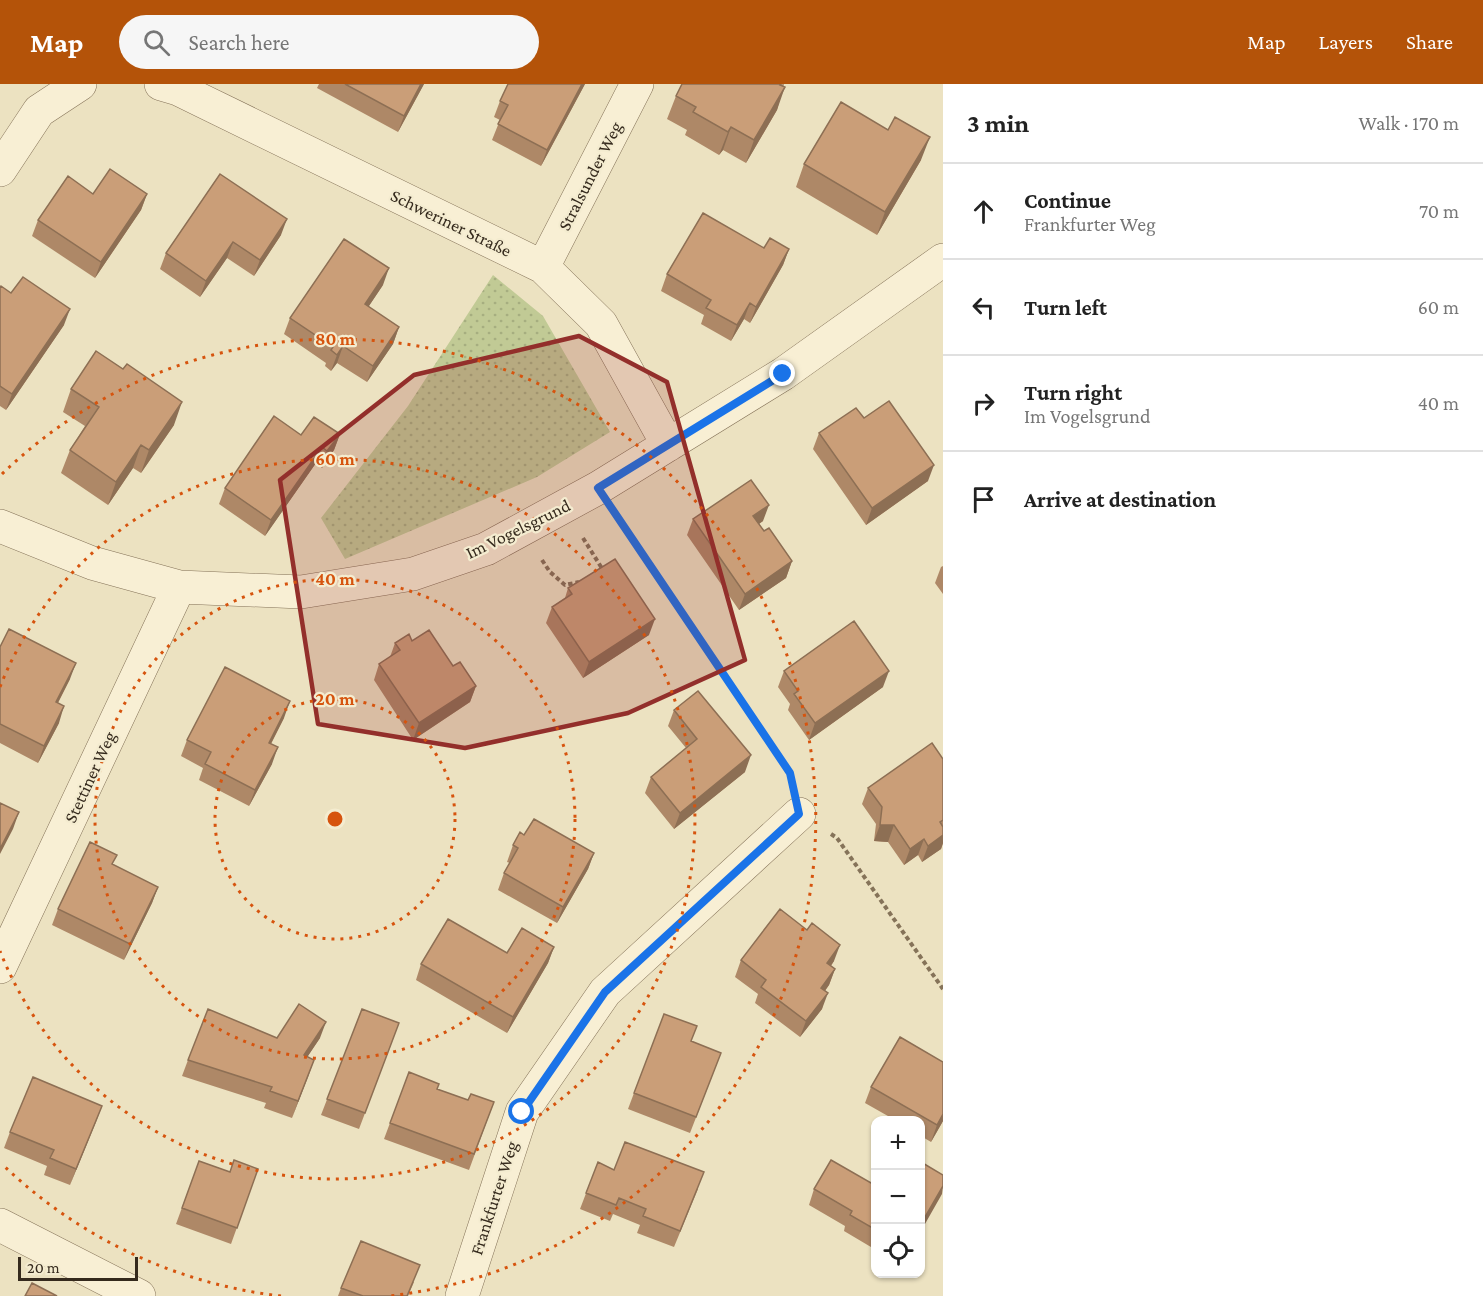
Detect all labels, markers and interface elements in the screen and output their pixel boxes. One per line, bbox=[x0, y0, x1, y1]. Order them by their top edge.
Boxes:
search box bbox=[119, 15, 539, 69]
icon: search bbox=[140, 26, 173, 59]
text: Map bbox=[30, 27, 83, 58]
text: Search here bbox=[188, 30, 289, 55]
text: Map bbox=[1247, 30, 1286, 54]
text: Layers bbox=[1319, 30, 1373, 54]
text: Share bbox=[1406, 30, 1453, 54]
text: 3 min bbox=[967, 109, 1029, 138]
text: Walk · 170 m bbox=[1358, 112, 1459, 134]
street label: Stralsunder Weg bbox=[554, 118, 626, 234]
street label: Schweriner Straße bbox=[387, 185, 515, 261]
text: Continue bbox=[1024, 188, 1111, 213]
icon: ahead bbox=[967, 195, 1000, 228]
text: 70 m bbox=[1419, 200, 1459, 222]
text: Frankfurter Weg bbox=[1024, 213, 1156, 235]
icon: left bbox=[967, 291, 1000, 324]
text: Turn left bbox=[1024, 295, 1107, 320]
text: 60 m bbox=[1418, 296, 1459, 318]
text: 80 m bbox=[315, 329, 356, 349]
route end bbox=[769, 360, 795, 386]
text: Turn right bbox=[1024, 380, 1122, 405]
icon: right bbox=[967, 387, 1000, 420]
text: 40 m bbox=[1418, 392, 1459, 414]
text: Im Vogelsgrund bbox=[1024, 405, 1150, 427]
text: 60 m bbox=[315, 449, 355, 469]
icon: arrive bbox=[967, 483, 1000, 516]
text: Arrive at destination bbox=[1024, 487, 1216, 512]
street label: Im Vogelsgrund bbox=[462, 495, 574, 563]
text: 40 m bbox=[315, 569, 355, 589]
text: 20 m bbox=[316, 689, 355, 709]
street label: Stettiner Weg bbox=[60, 728, 120, 826]
centre of rings bbox=[325, 809, 345, 829]
route start bbox=[508, 1098, 534, 1124]
map controls bbox=[871, 1116, 925, 1278]
button: + bbox=[871, 1116, 925, 1170]
street label: Frankfurter Weg bbox=[466, 1138, 522, 1257]
button: − bbox=[871, 1170, 925, 1224]
button: locate bbox=[871, 1224, 925, 1278]
scale bar bbox=[18, 1254, 138, 1282]
text: 20 m bbox=[27, 1259, 60, 1276]

